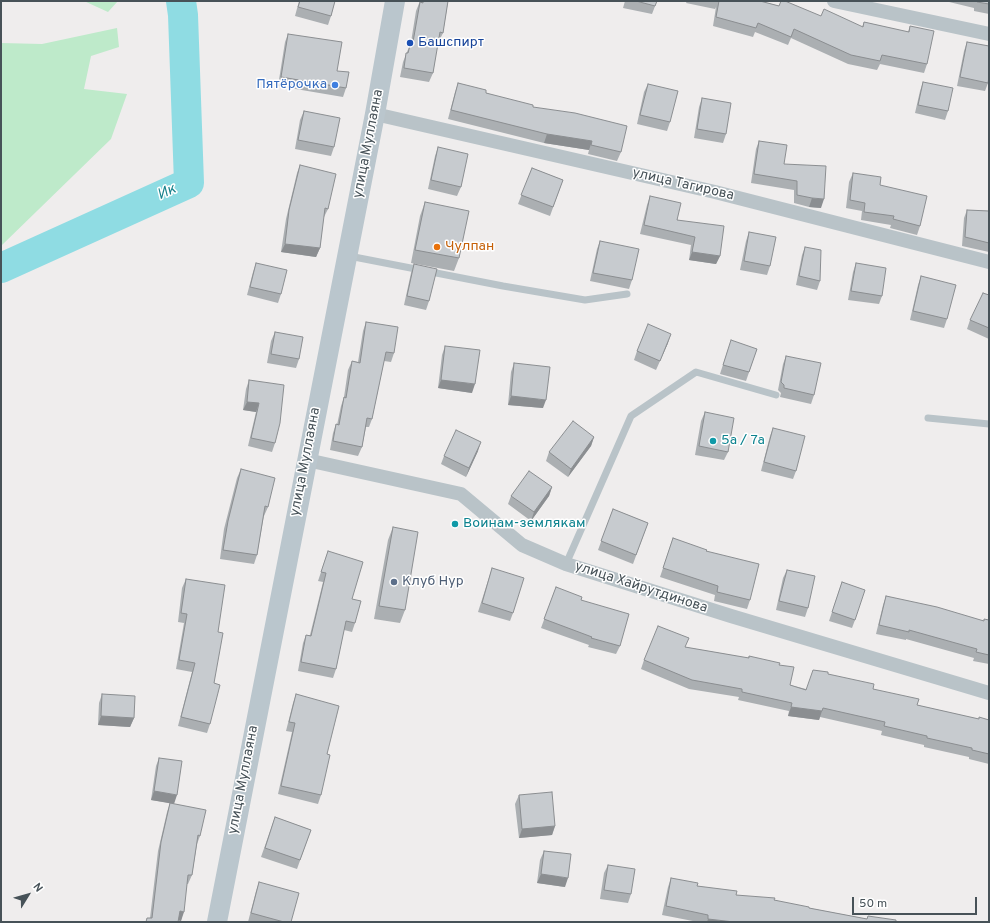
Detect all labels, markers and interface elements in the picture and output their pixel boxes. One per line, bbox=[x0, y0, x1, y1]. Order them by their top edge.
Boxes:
place label: Башспирт bbox=[418, 35, 484, 51]
marker: Башспирт bbox=[405, 38, 415, 48]
place label: Пятёрочка bbox=[256, 77, 327, 93]
marker: Пятёрочка bbox=[330, 80, 340, 90]
street label: улица Муллаяна bbox=[350, 88, 388, 200]
street label: улица Тагирова bbox=[631, 165, 735, 205]
water label: Ик bbox=[155, 181, 179, 205]
place label: Чулпан bbox=[445, 239, 494, 255]
marker: Чулпан bbox=[432, 242, 442, 252]
street label: улица Муллаяна bbox=[287, 406, 325, 518]
place label: 5а / 7а bbox=[721, 433, 765, 449]
marker: 5а / 7а bbox=[708, 436, 718, 446]
place label: Воинам-землякам bbox=[463, 516, 585, 532]
marker: Воинам-землякам bbox=[450, 519, 460, 529]
street label: улица Хайрутдинова bbox=[573, 559, 709, 617]
place label: Клуб Нур bbox=[402, 574, 464, 590]
marker: Клуб Нур bbox=[389, 577, 399, 587]
street label: улица Муллаяна bbox=[225, 724, 263, 836]
north arrow bbox=[8, 875, 48, 915]
text: N bbox=[30, 880, 46, 895]
scale bar bbox=[854, 889, 979, 915]
text: 50 m bbox=[859, 896, 887, 912]

